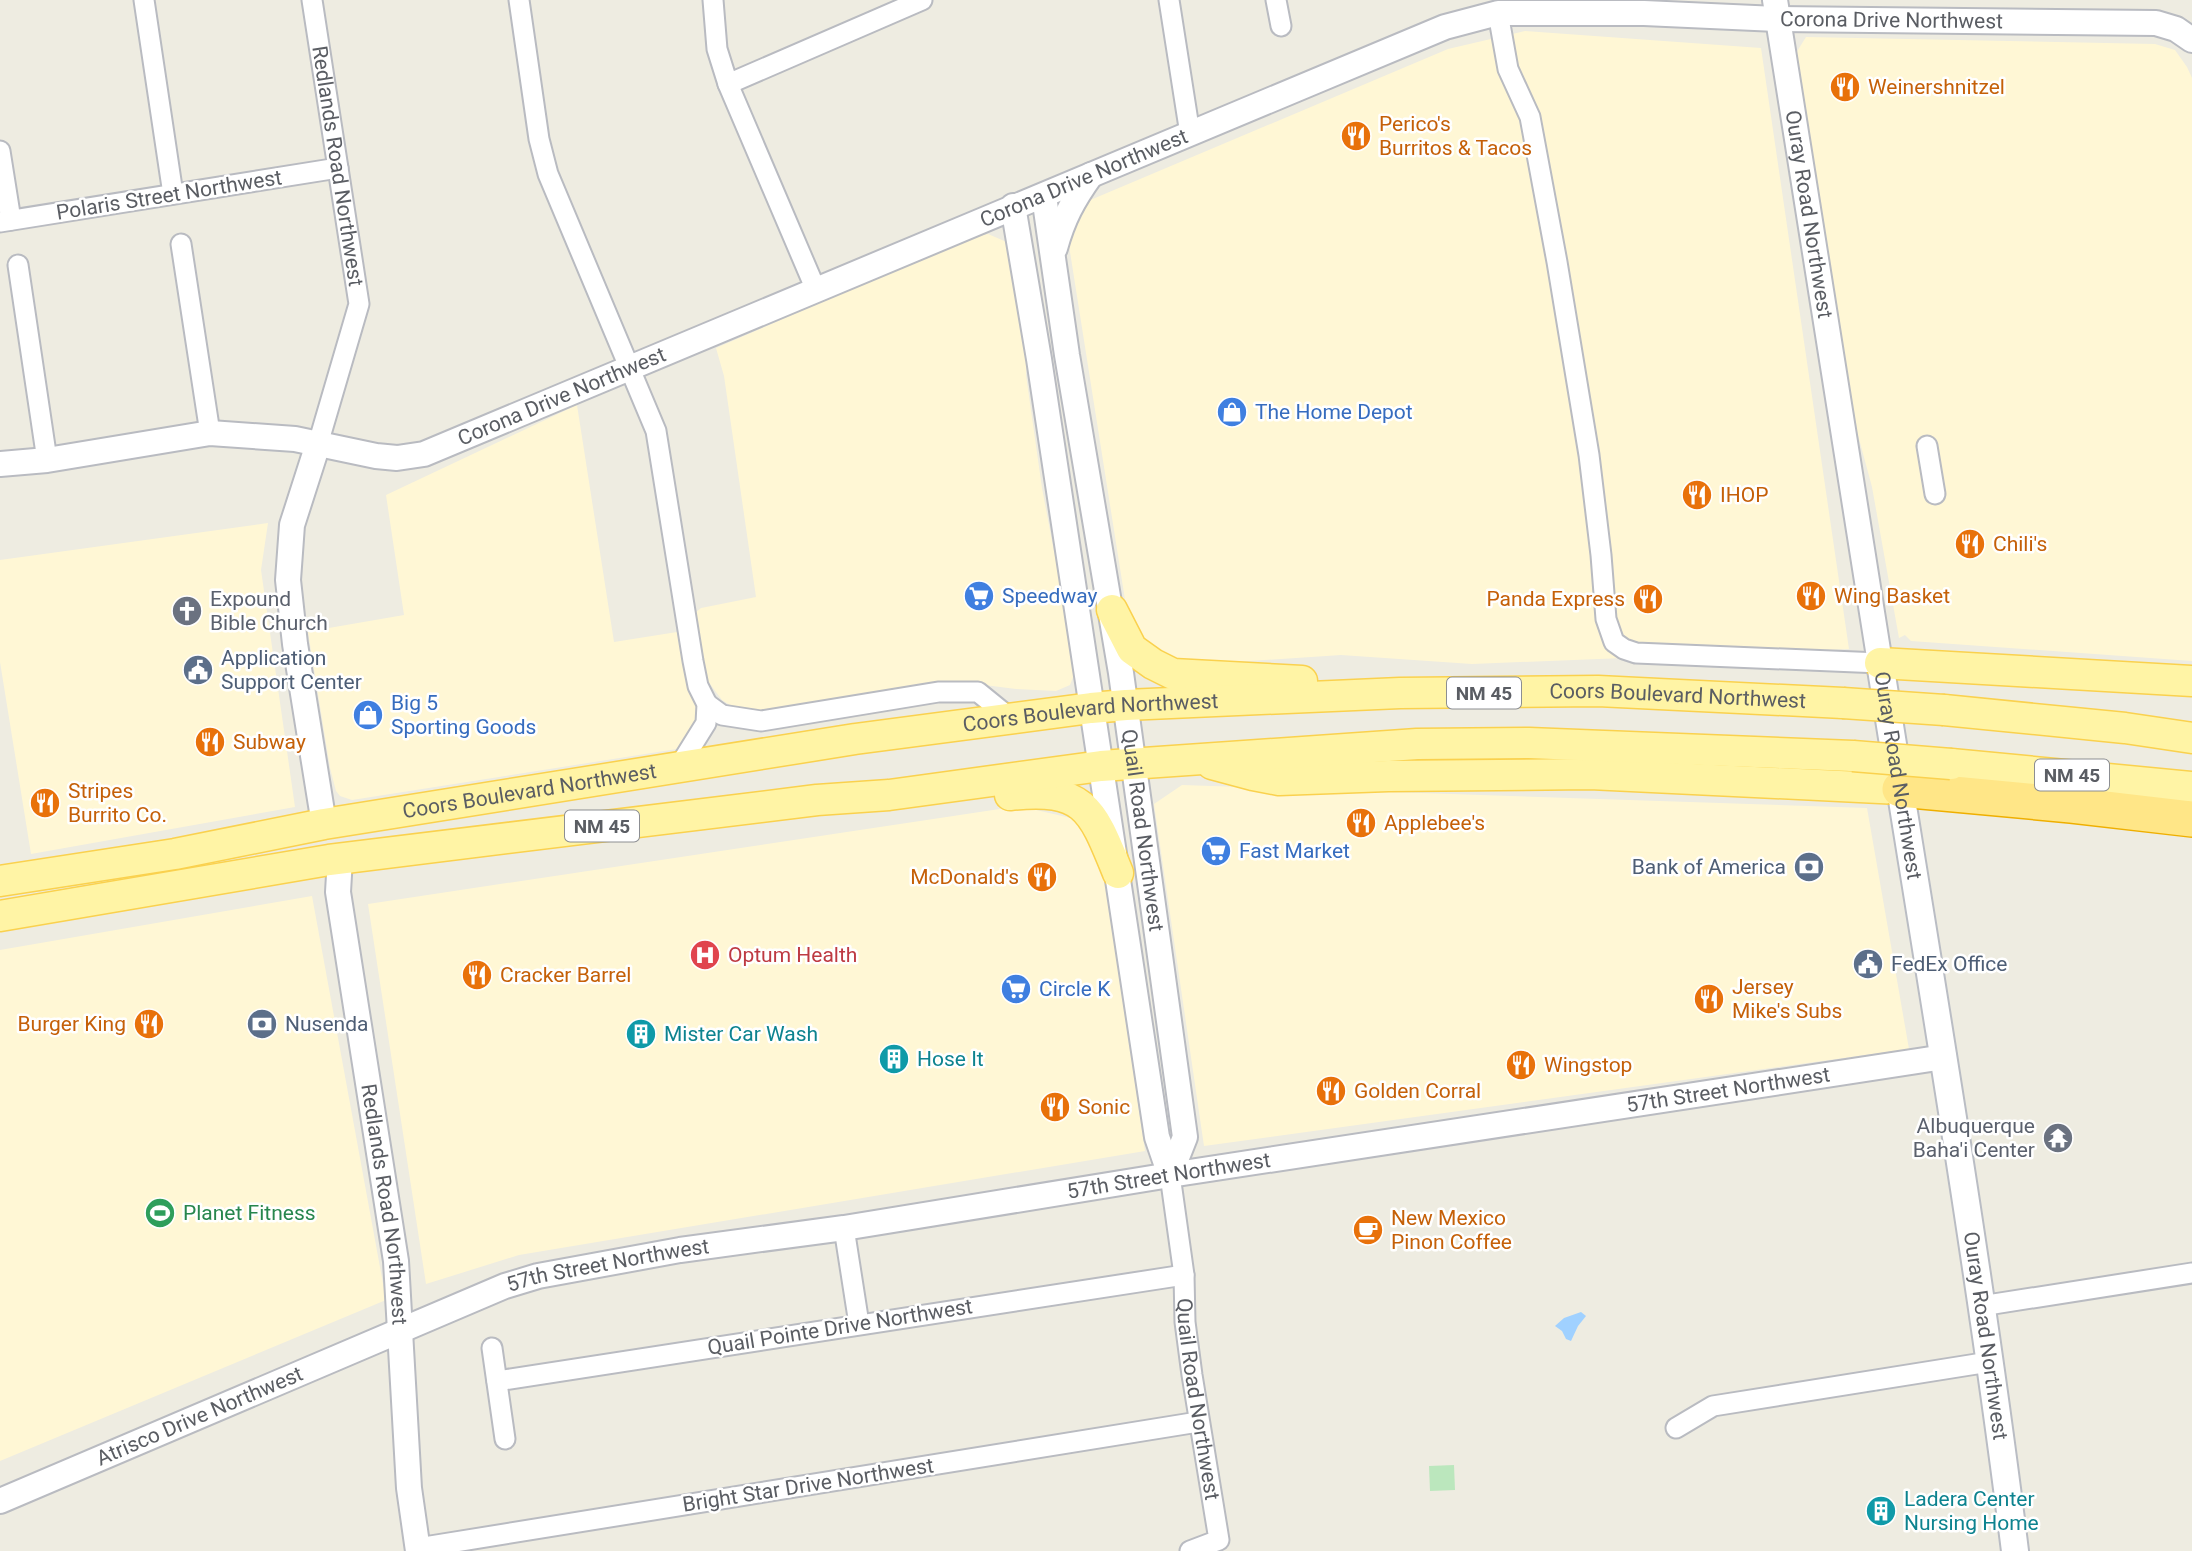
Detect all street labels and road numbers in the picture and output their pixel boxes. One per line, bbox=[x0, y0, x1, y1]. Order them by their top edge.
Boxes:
street label: Corona Drive Northwest bbox=[1780, 7, 2003, 33]
street label: Redlands Road Northwest bbox=[307, 44, 368, 288]
street label: Ouray Road Northwest bbox=[1781, 109, 1837, 320]
street label: Corona Drive Northwest bbox=[976, 124, 1191, 232]
street label: Polaris Street Northwest bbox=[54, 165, 284, 225]
street label: Corona Drive Northwest bbox=[454, 342, 669, 450]
street label: Ouray Road Northwest bbox=[1870, 670, 1927, 881]
road number: NM 45 bbox=[1447, 678, 1521, 708]
street label: Coors Boulevard Northwest bbox=[1549, 679, 1807, 713]
street label: Coors Boulevard Northwest bbox=[961, 689, 1219, 737]
street label: Quail Road Northwest bbox=[1117, 728, 1169, 933]
street label: Coors Boulevard Northwest bbox=[401, 759, 658, 823]
road number: NM 45 bbox=[2035, 760, 2109, 790]
road number: NM 45 bbox=[565, 810, 639, 842]
street label: 57th Street Northwest bbox=[1625, 1063, 1832, 1117]
street label: Redlands Road Northwest bbox=[356, 1082, 412, 1326]
street label: 57th Street Northwest bbox=[1065, 1148, 1272, 1204]
street label: Ouray Road Northwest bbox=[1959, 1230, 2012, 1442]
street label: 57th Street Northwest bbox=[504, 1234, 711, 1297]
street label: Quail Pointe Drive Northwest bbox=[706, 1294, 974, 1360]
street label: Quail Road Northwest bbox=[1172, 1298, 1224, 1502]
street label: Atrisco Drive Northwest bbox=[93, 1361, 307, 1470]
street label: Bright Star Drive Northwest bbox=[681, 1453, 935, 1517]

